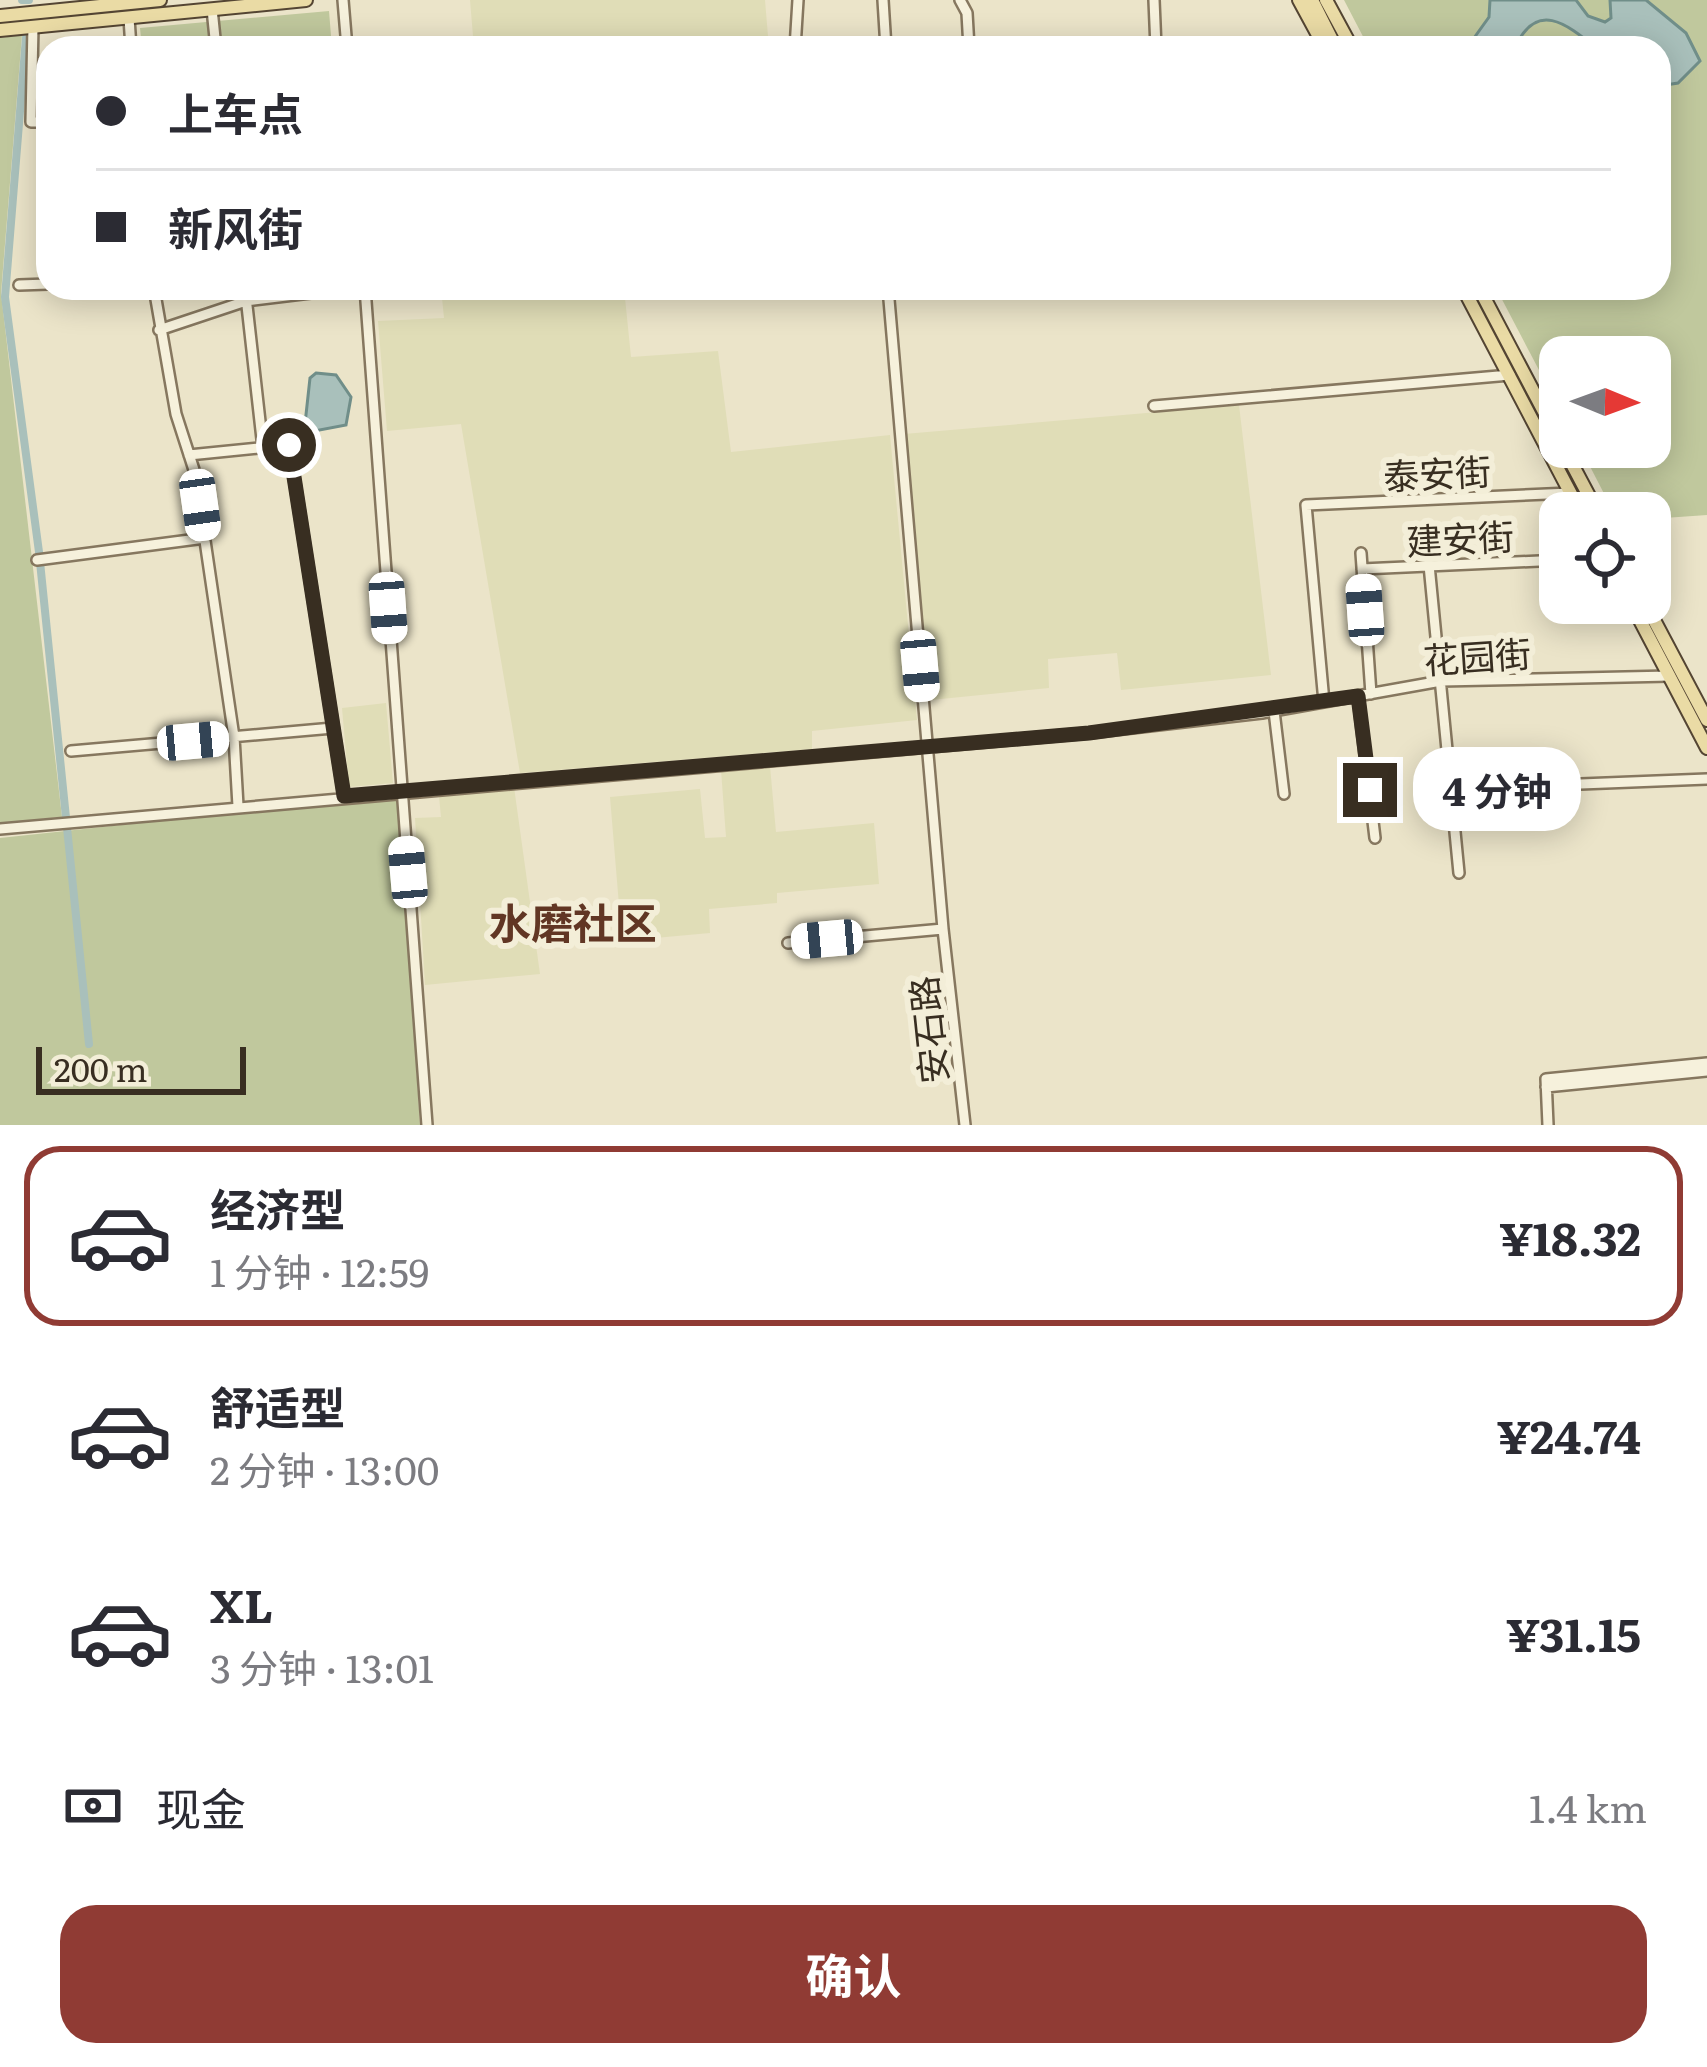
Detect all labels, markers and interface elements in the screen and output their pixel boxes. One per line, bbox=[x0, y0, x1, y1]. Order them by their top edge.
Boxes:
text: 上车点 bbox=[168, 78, 303, 145]
text: 新风街 bbox=[168, 193, 303, 260]
north arrow bbox=[1539, 336, 1671, 468]
map controls bbox=[1539, 336, 1671, 624]
route start bbox=[262, 418, 316, 472]
street label: 泰安街 bbox=[1382, 443, 1492, 501]
car bbox=[177, 467, 223, 543]
button: locate bbox=[1539, 492, 1671, 624]
street label: 建安街 bbox=[1405, 508, 1515, 566]
car bbox=[368, 571, 408, 645]
car bbox=[1345, 573, 1385, 647]
street label: 花园街 bbox=[1421, 625, 1533, 685]
car bbox=[899, 629, 941, 703]
car bbox=[156, 720, 230, 762]
callout: 4 分钟 bbox=[1412, 748, 1580, 832]
text: 4 分钟 bbox=[1442, 760, 1552, 818]
route end bbox=[1343, 763, 1397, 817]
car bbox=[387, 835, 429, 909]
district label: 水磨社区 bbox=[489, 890, 657, 952]
car bbox=[790, 918, 864, 960]
street label: 安石路 bbox=[895, 974, 959, 1086]
scale bar bbox=[36, 1041, 246, 1094]
text: 200 m bbox=[54, 1043, 148, 1092]
text: 经济型 bbox=[210, 1174, 345, 1241]
icon: car bbox=[66, 1182, 174, 1290]
text: ¥18.32 bbox=[1499, 1203, 1641, 1270]
text: 1 分钟 · 12:59 bbox=[210, 1241, 429, 1299]
text: 舒适型 bbox=[210, 1372, 345, 1439]
icon: car bbox=[66, 1380, 174, 1488]
text: ¥24.74 bbox=[1497, 1401, 1641, 1468]
text: 2 分钟 · 13:00 bbox=[210, 1439, 439, 1497]
text: XL bbox=[210, 1570, 273, 1637]
icon: car bbox=[66, 1578, 174, 1686]
text: ¥31.15 bbox=[1506, 1599, 1641, 1666]
text: 3 分钟 · 13:01 bbox=[210, 1637, 434, 1695]
icon: cash bbox=[60, 1773, 126, 1839]
text: 现金 bbox=[156, 1773, 246, 1840]
text: 1.4 km bbox=[1529, 1777, 1647, 1835]
button: 确认 bbox=[60, 1905, 1647, 2043]

